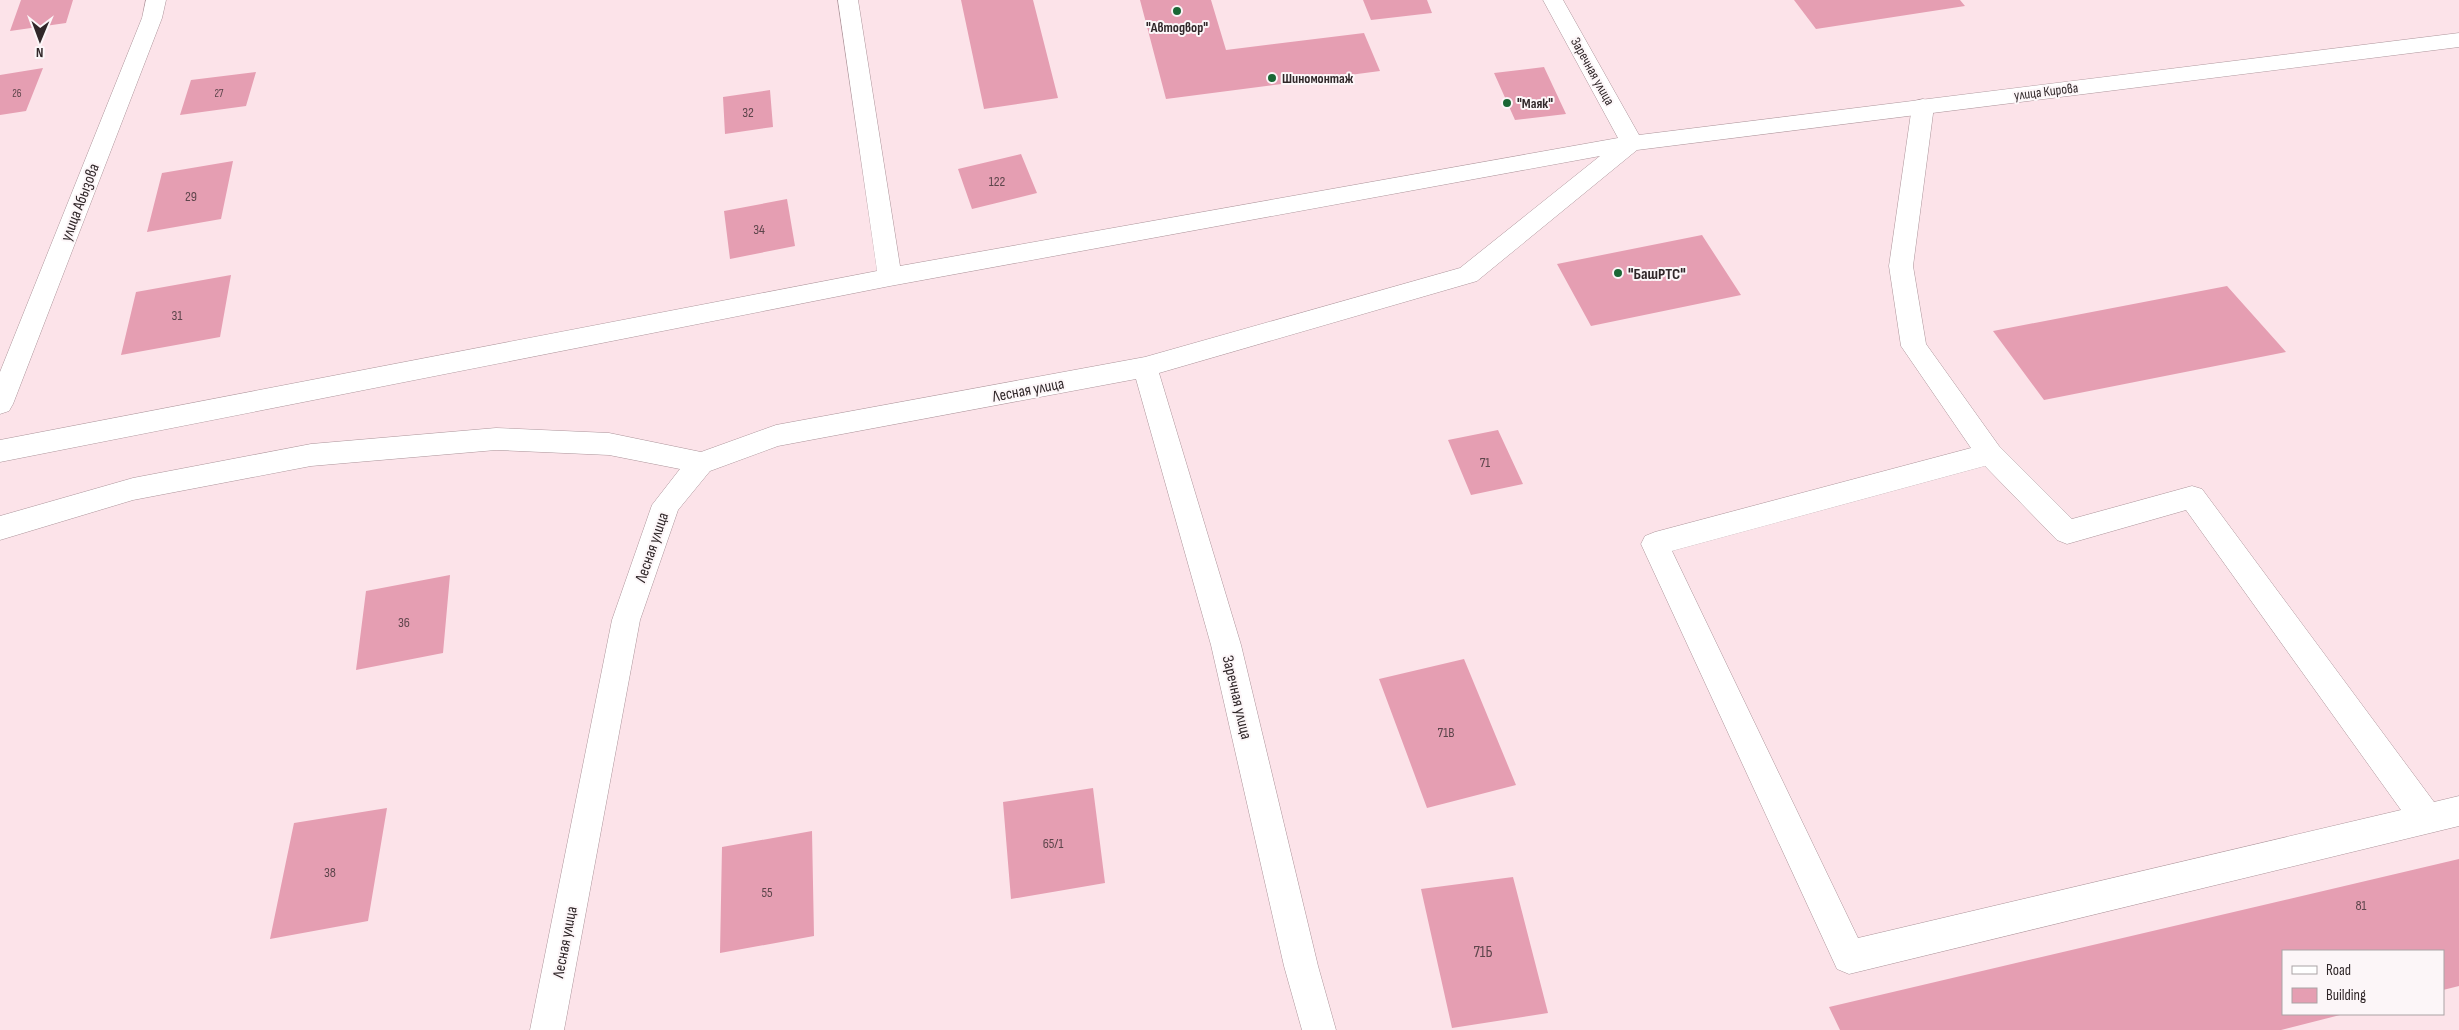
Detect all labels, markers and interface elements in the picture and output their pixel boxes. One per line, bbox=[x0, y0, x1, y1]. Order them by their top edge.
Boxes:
marker: "Автодвор" bbox=[1171, 5, 1183, 17]
north arrow bbox=[15, 15, 65, 65]
place label: "Автодвор" bbox=[1146, 19, 1208, 36]
street label: Заречная улица bbox=[1567, 34, 1618, 108]
text: N bbox=[36, 44, 44, 61]
place label: Шиномонтаж bbox=[1282, 70, 1354, 87]
marker: Шиномонтаж bbox=[1266, 72, 1278, 84]
street label: улица Кирова bbox=[2013, 79, 2079, 104]
house number: 26 bbox=[12, 87, 22, 100]
house number: 27 bbox=[215, 87, 224, 100]
place label: "Маяк" bbox=[1517, 95, 1553, 112]
marker: "Маяк" bbox=[1501, 97, 1513, 109]
house number: 32 bbox=[742, 104, 754, 121]
street label: улица Абызова bbox=[57, 161, 104, 244]
house number: 122 bbox=[989, 173, 1006, 190]
house number: 29 bbox=[185, 188, 197, 205]
house number: 34 bbox=[753, 221, 765, 238]
place label: "БашРТС" bbox=[1628, 265, 1686, 284]
marker: "БашРТС" bbox=[1612, 267, 1624, 279]
house number: 31 bbox=[172, 307, 182, 324]
street label: Лесная улица bbox=[990, 374, 1066, 407]
house number: 71 bbox=[1480, 454, 1490, 471]
street label: Лесная улица bbox=[631, 510, 673, 586]
house number: 36 bbox=[398, 614, 410, 631]
street label: Заречная улица bbox=[1218, 654, 1255, 741]
house number: 71В bbox=[1438, 724, 1454, 741]
house number: 65/1 bbox=[1043, 835, 1063, 852]
house number: 38 bbox=[324, 864, 336, 881]
house number: 55 bbox=[761, 884, 773, 901]
house number: 81 bbox=[2355, 897, 2367, 914]
street label: Лесная улица bbox=[549, 905, 582, 981]
house number: 71Б bbox=[1473, 943, 1493, 962]
legend bbox=[2282, 950, 2444, 1015]
text: Road bbox=[2326, 961, 2351, 980]
text: Building bbox=[2326, 986, 2366, 1005]

